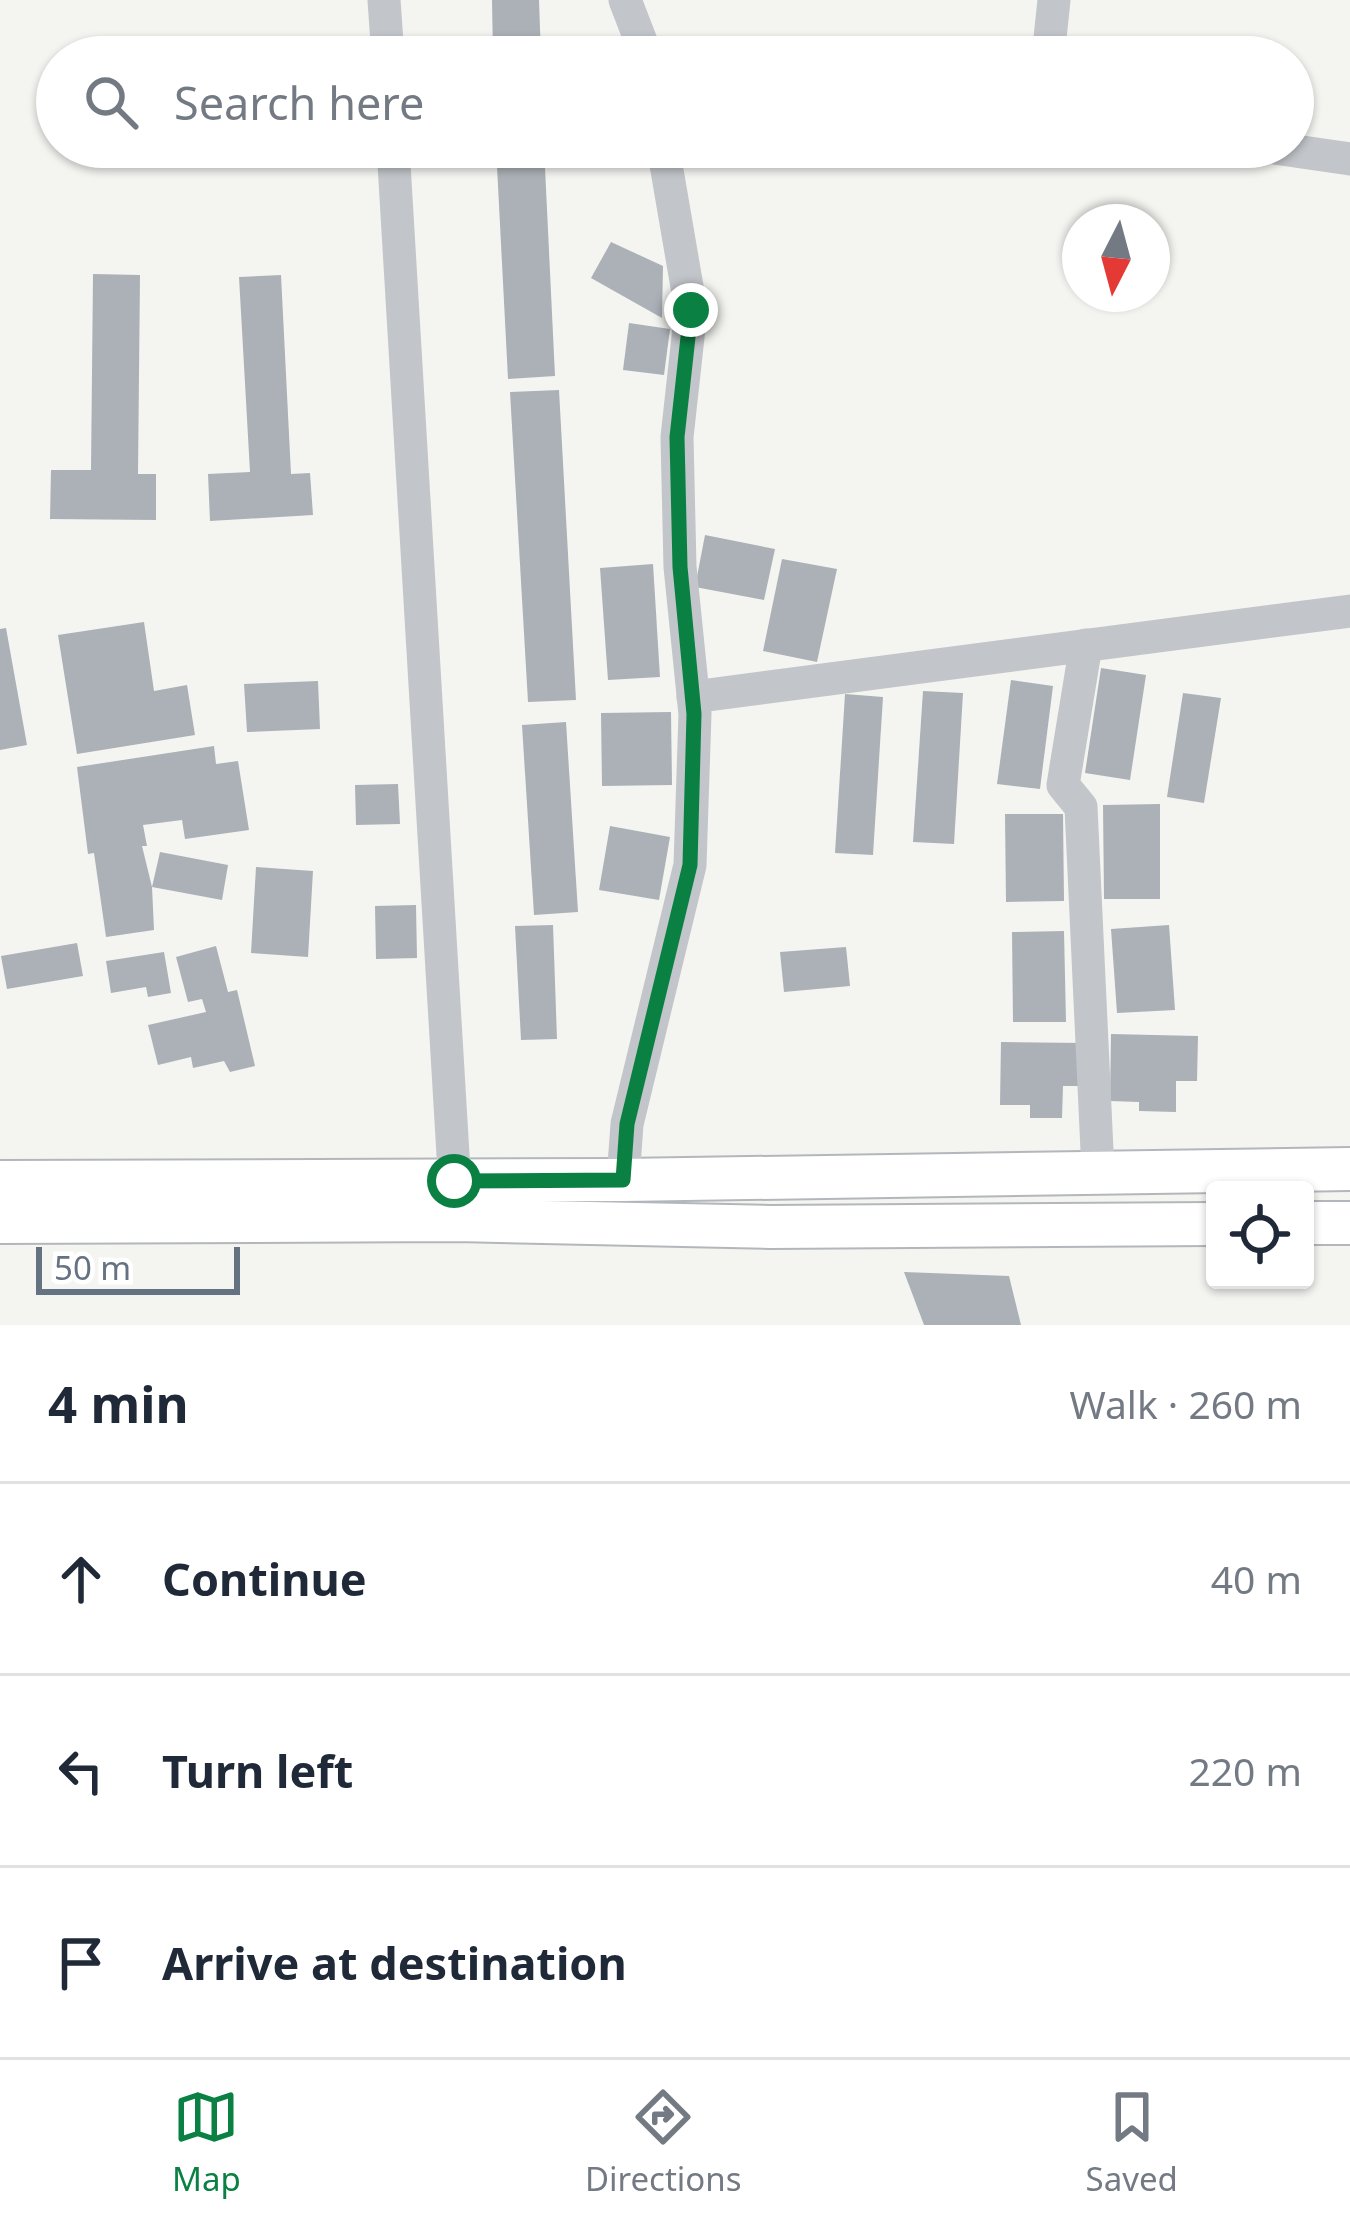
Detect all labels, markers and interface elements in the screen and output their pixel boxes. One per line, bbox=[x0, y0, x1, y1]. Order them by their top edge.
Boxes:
search box bbox=[36, 36, 1314, 168]
icon: search bbox=[78, 69, 144, 135]
text: Search here bbox=[174, 72, 424, 133]
north arrow bbox=[1062, 204, 1170, 312]
route end bbox=[664, 283, 718, 337]
route start bbox=[427, 1154, 481, 1208]
map controls bbox=[1206, 1181, 1314, 1289]
button: locate bbox=[1206, 1181, 1314, 1289]
scale bar bbox=[36, 1241, 240, 1294]
text: 50 m bbox=[54, 1245, 131, 1290]
text: 4 min bbox=[48, 1368, 189, 1438]
text: Walk · 260 m bbox=[1069, 1377, 1302, 1430]
icon: ahead bbox=[48, 1546, 114, 1612]
text: Continue bbox=[162, 1548, 367, 1609]
text: 40 m bbox=[1211, 1552, 1302, 1605]
icon: left bbox=[48, 1738, 114, 1804]
text: Turn left bbox=[162, 1740, 353, 1801]
text: 220 m bbox=[1188, 1744, 1302, 1797]
icon: arrive bbox=[48, 1930, 114, 1996]
text: Arrive at destination bbox=[162, 1932, 627, 1993]
tab: Map bbox=[172, 2084, 241, 2201]
tab: Directions bbox=[585, 2084, 742, 2201]
tab: Saved bbox=[1086, 2084, 1178, 2201]

